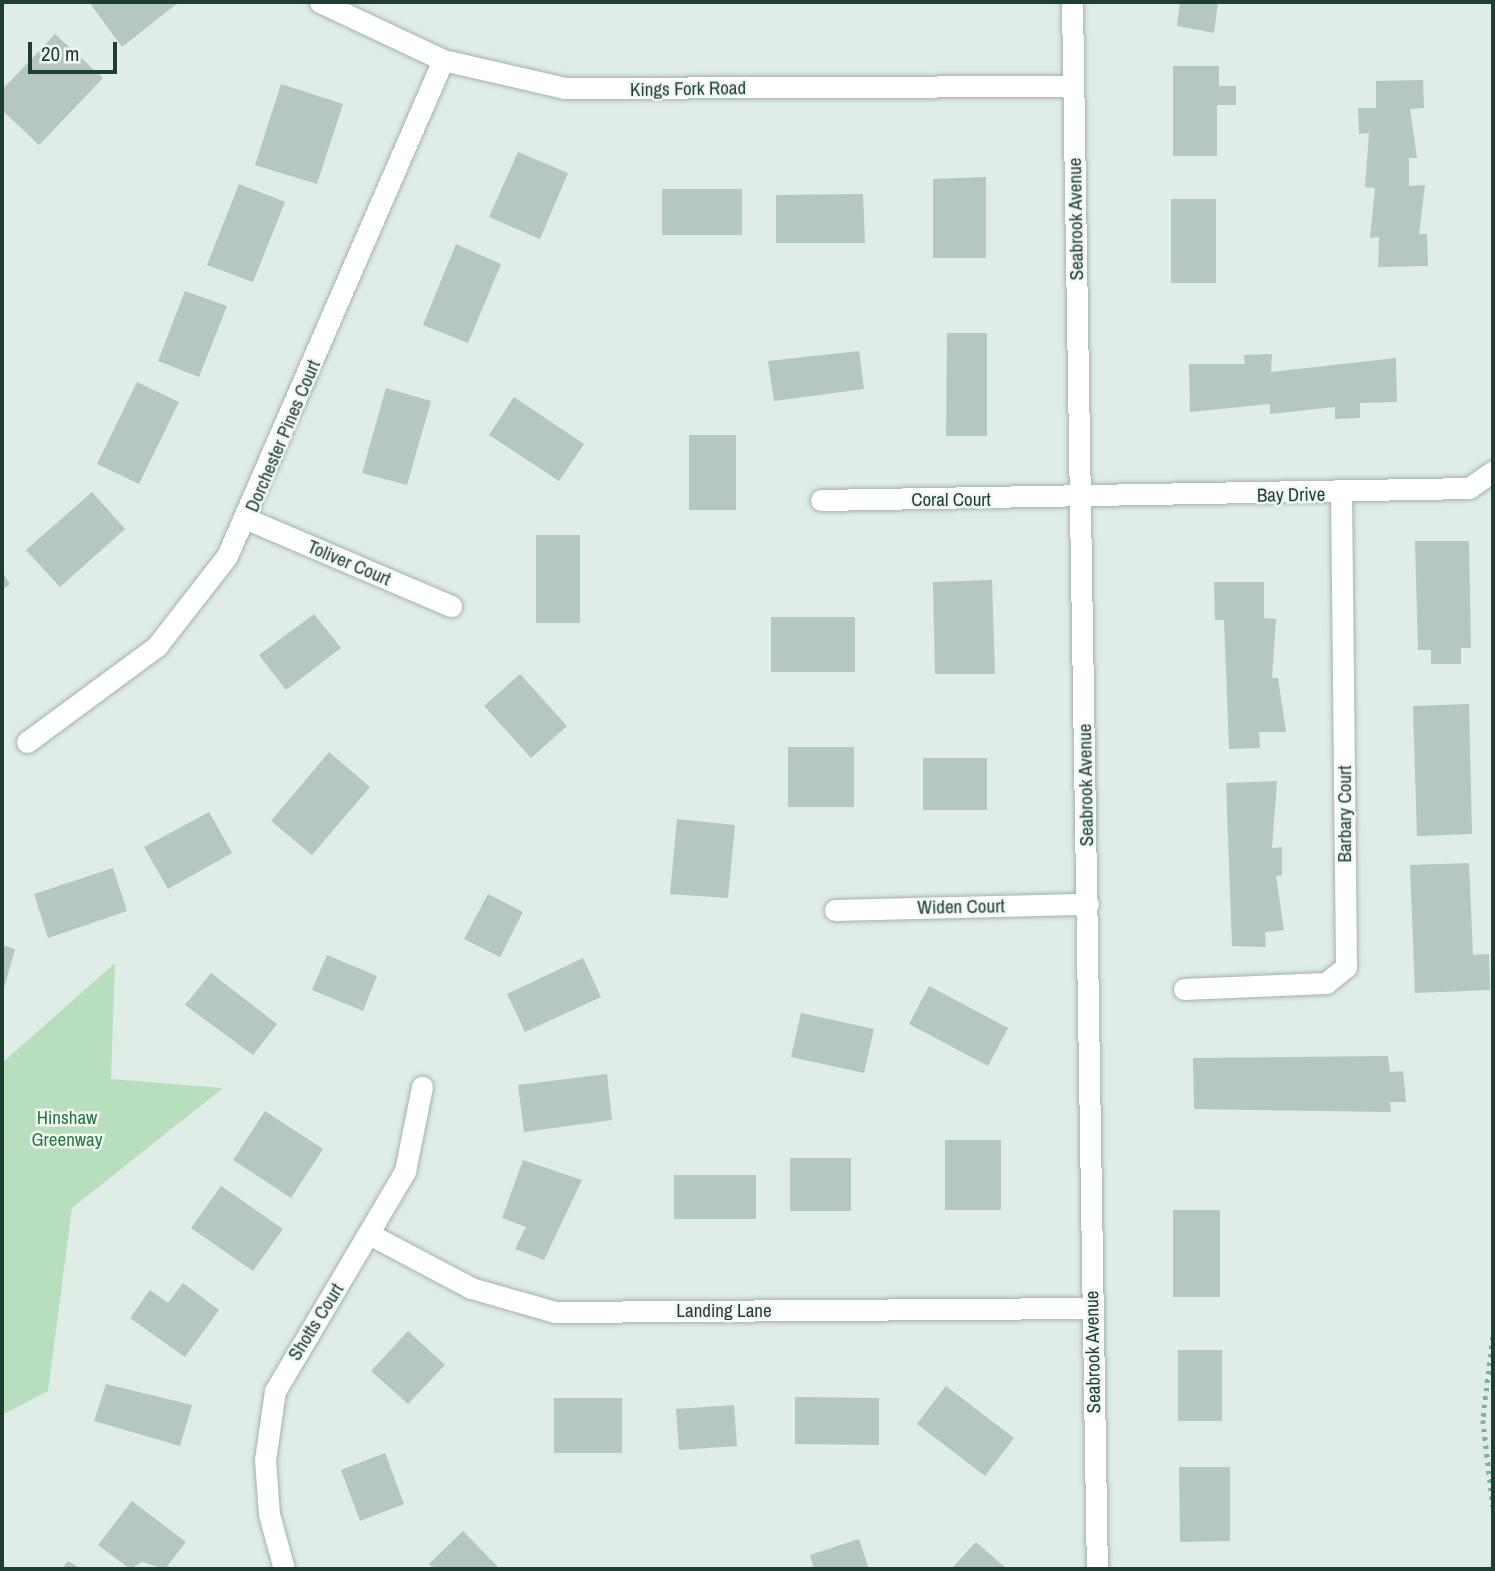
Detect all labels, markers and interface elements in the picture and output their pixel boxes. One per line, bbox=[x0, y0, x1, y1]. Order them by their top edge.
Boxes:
scale bar bbox=[32, 28, 121, 72]
text: 20 m bbox=[41, 39, 79, 68]
street label: Kings Fork Road bbox=[630, 77, 746, 101]
street label: Seabrook Avenue bbox=[1064, 157, 1088, 281]
street label: Dorchester Pines Court bbox=[241, 357, 325, 515]
street label: Bay Drive bbox=[1257, 483, 1325, 507]
street label: Coral Court bbox=[911, 489, 991, 511]
street label: Toliver Court bbox=[304, 535, 394, 591]
street label: Seabrook Avenue bbox=[1074, 723, 1098, 847]
street label: Barbary Court bbox=[1334, 766, 1356, 862]
street label: Widen Court bbox=[917, 895, 1005, 919]
park label: Hinshaw Greenway bbox=[31, 1107, 103, 1151]
street label: Shotts Court bbox=[283, 1279, 349, 1365]
street label: Seabrook Avenue bbox=[1081, 1290, 1105, 1414]
street label: Landing Lane bbox=[676, 1300, 772, 1322]

